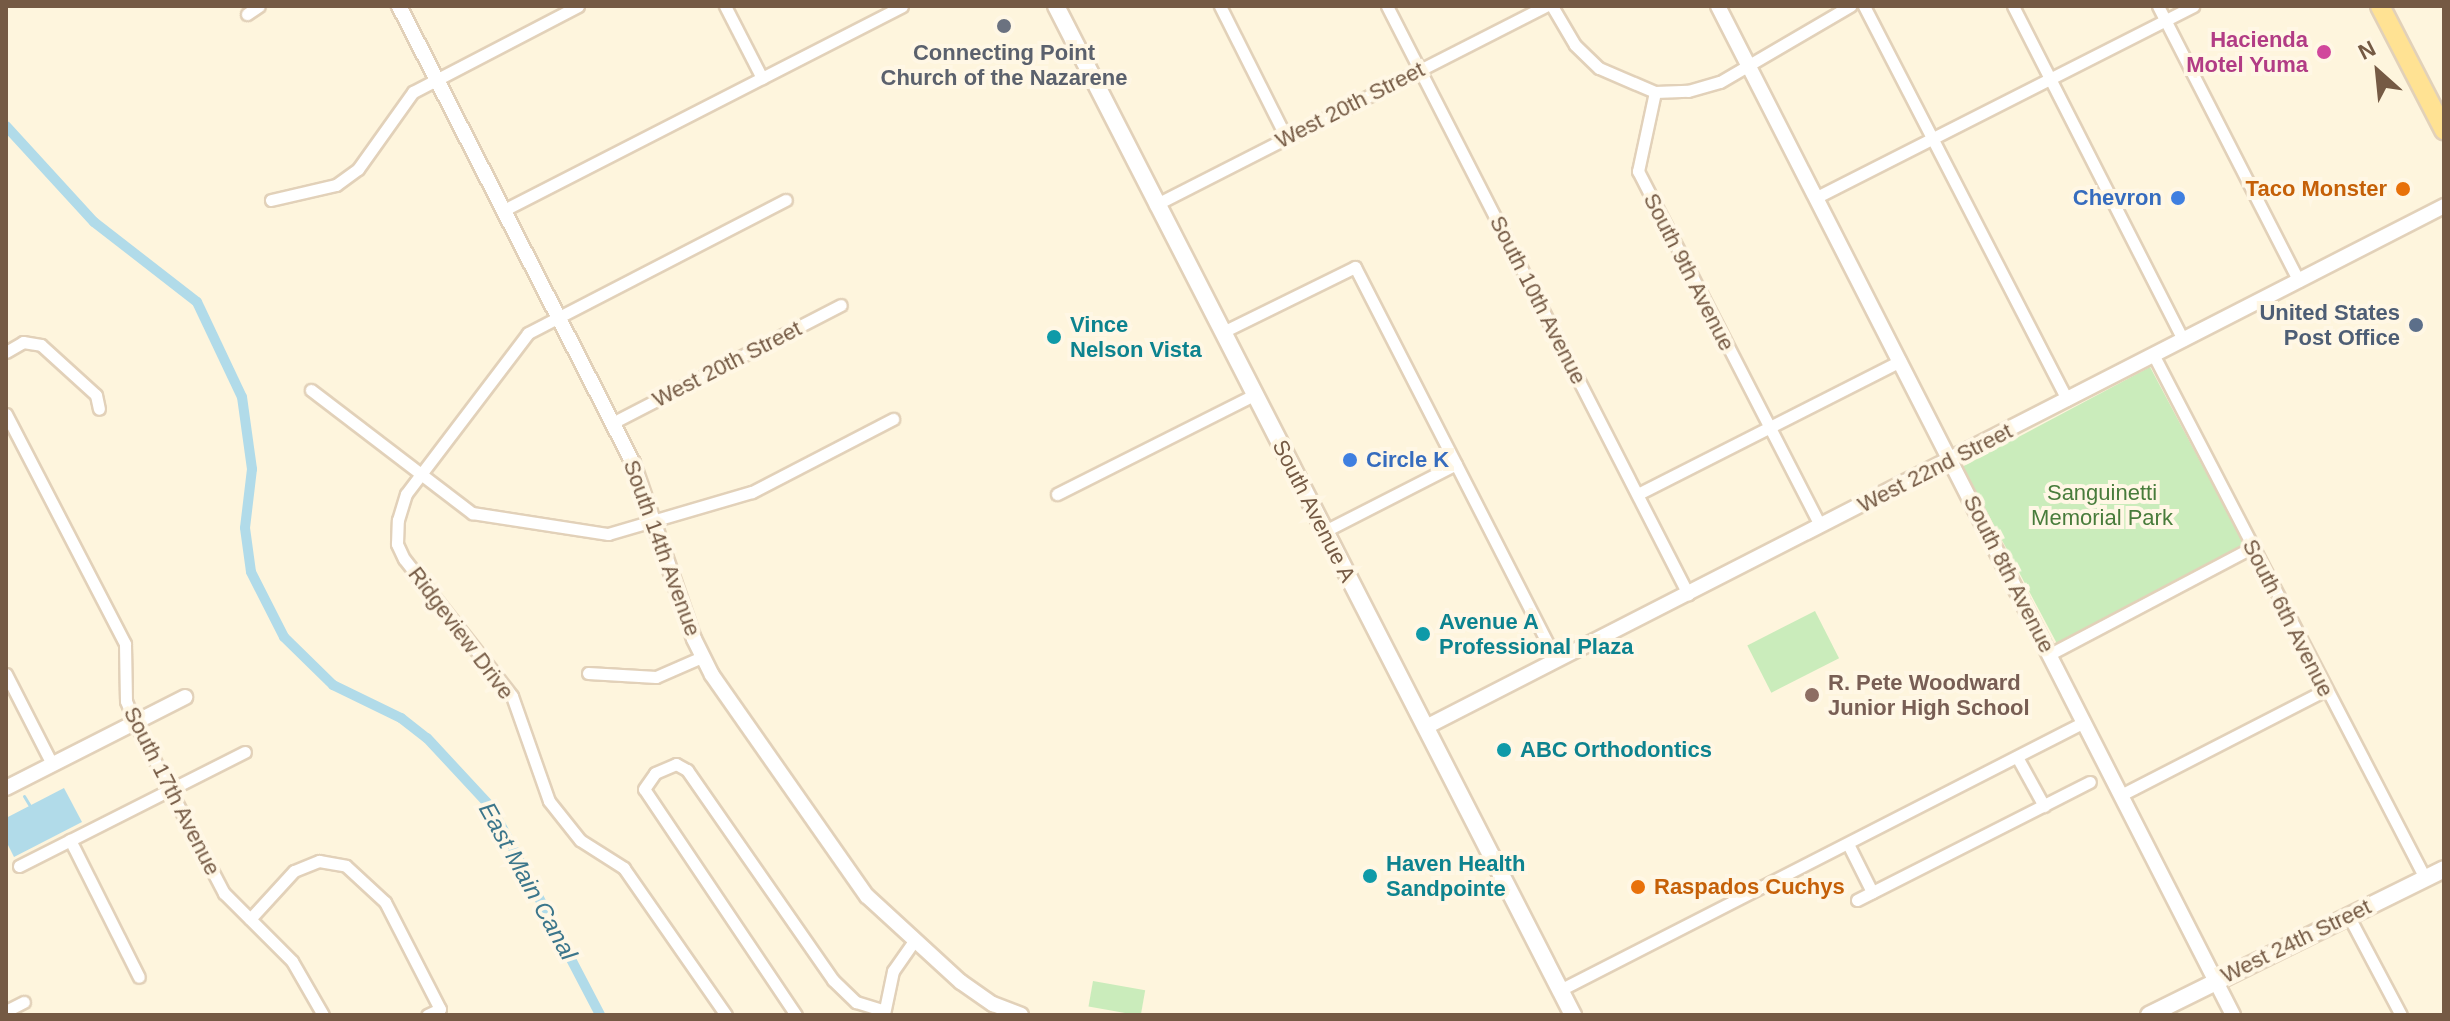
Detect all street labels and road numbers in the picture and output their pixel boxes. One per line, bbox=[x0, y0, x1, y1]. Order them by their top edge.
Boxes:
street label: West 20th Street bbox=[1271, 56, 1429, 154]
street label: South 9th Avenue bbox=[1638, 188, 1740, 356]
street label: South 10th Avenue bbox=[1484, 211, 1592, 389]
street label: West 20th Street bbox=[648, 315, 806, 413]
street label: West 22nd Street bbox=[1853, 418, 2017, 518]
street label: South Avenue A bbox=[1266, 434, 1362, 588]
street label: South 14th Avenue bbox=[618, 456, 706, 640]
street label: South 8th Avenue bbox=[1958, 490, 2060, 658]
street label: South 6th Avenue bbox=[2237, 534, 2339, 702]
street label: Ridgeview Drive bbox=[403, 562, 519, 704]
street label: South 17th Avenue bbox=[118, 702, 226, 880]
street label: West 24th Street bbox=[2217, 893, 2375, 989]

